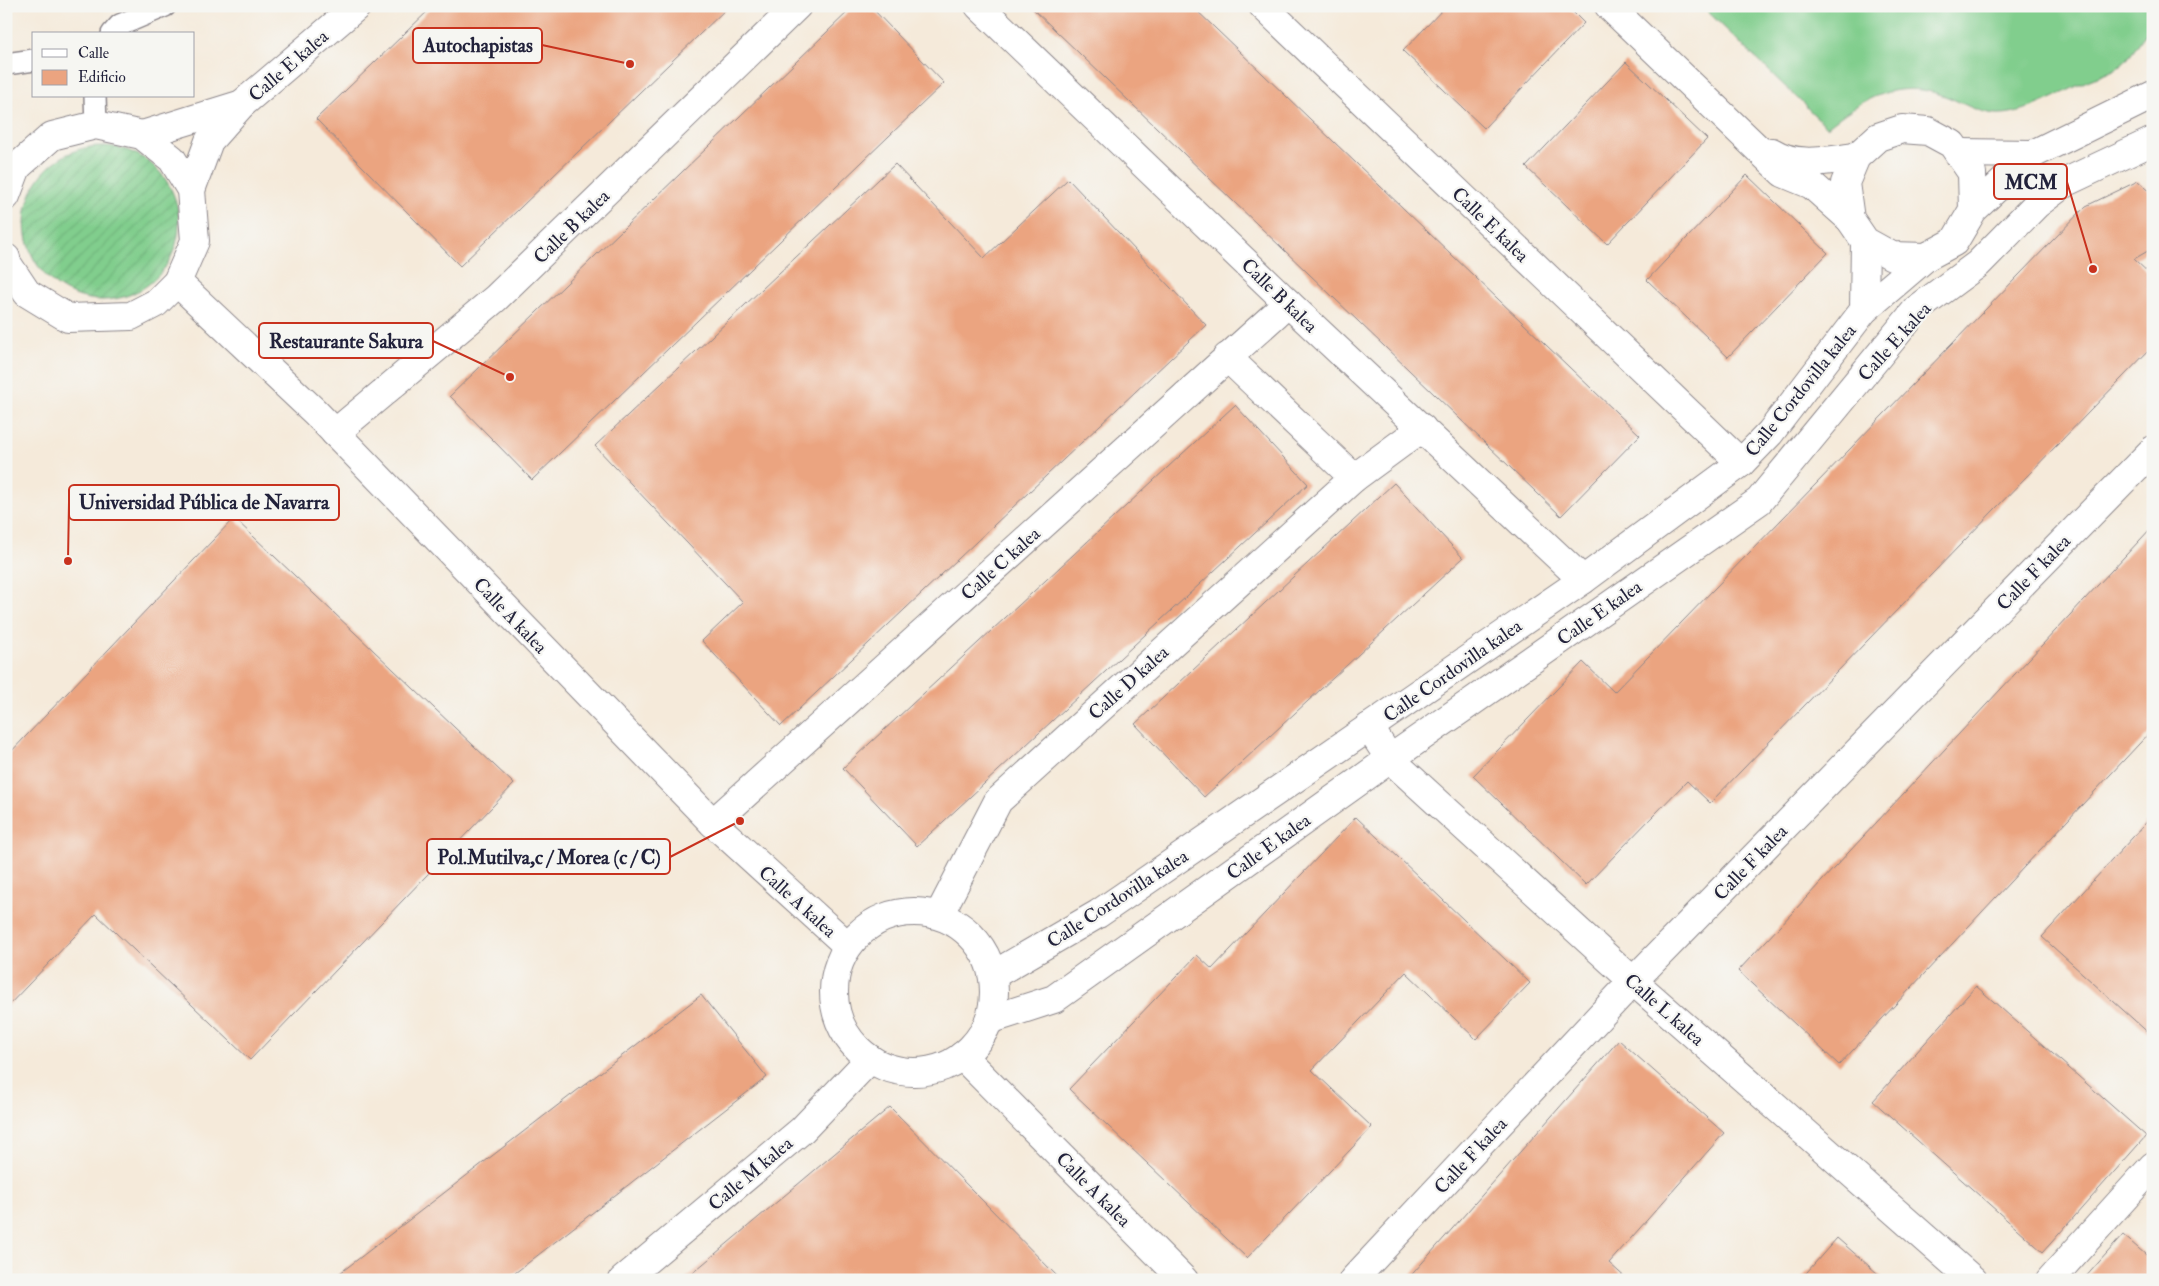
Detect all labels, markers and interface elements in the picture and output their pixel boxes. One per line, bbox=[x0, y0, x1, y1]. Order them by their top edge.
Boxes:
street label: Calle E kalea bbox=[244, 24, 334, 107]
callout: Autochapistas bbox=[413, 28, 542, 63]
legend bbox=[32, 32, 195, 98]
text: Autochapistas bbox=[422, 33, 533, 59]
text: Calle bbox=[78, 44, 109, 63]
text: Edificio bbox=[78, 68, 126, 87]
callout: MCM bbox=[1994, 164, 2067, 199]
text: MCM bbox=[2003, 170, 2058, 195]
street label: Calle E kalea bbox=[1447, 182, 1534, 268]
street label: Calle B kalea bbox=[528, 184, 615, 269]
street label: Calle B kalea bbox=[1236, 253, 1323, 338]
street label: Calle E kalea bbox=[1853, 297, 1937, 386]
street label: Calle Cordovilla kalea bbox=[1740, 319, 1862, 462]
callout: Restaurante Sakura bbox=[259, 323, 433, 358]
text: Restaurante Sakura bbox=[269, 329, 424, 354]
callout: Universidad Pública de Navarra bbox=[69, 485, 339, 520]
text: Universidad Pública de Navarra bbox=[79, 490, 330, 515]
street label: Calle C kalea bbox=[956, 522, 1045, 606]
street label: Calle F kalea bbox=[1992, 530, 2076, 616]
street label: Calle A kalea bbox=[468, 573, 553, 659]
street label: Calle E kalea bbox=[1552, 575, 1647, 651]
street label: Calle Cordovilla kalea bbox=[1379, 614, 1527, 728]
street label: Calle D kalea bbox=[1083, 640, 1174, 725]
street label: Calle E kalea bbox=[1222, 808, 1316, 885]
street label: Calle F kalea bbox=[1709, 820, 1793, 906]
callout: Pol.Mutilva,c / Morea (c / C) bbox=[427, 839, 670, 874]
street label: Calle Cordovilla kalea bbox=[1042, 844, 1193, 953]
text: Pol.Mutilva,c / Morea (c / C) bbox=[437, 845, 661, 870]
street label: Calle A kalea bbox=[753, 861, 841, 943]
street label: Calle L kalea bbox=[1619, 968, 1709, 1051]
street label: Calle F kalea bbox=[1429, 1112, 1513, 1199]
street label: Calle M kalea bbox=[704, 1131, 798, 1216]
street label: Calle A kalea bbox=[1051, 1147, 1136, 1232]

